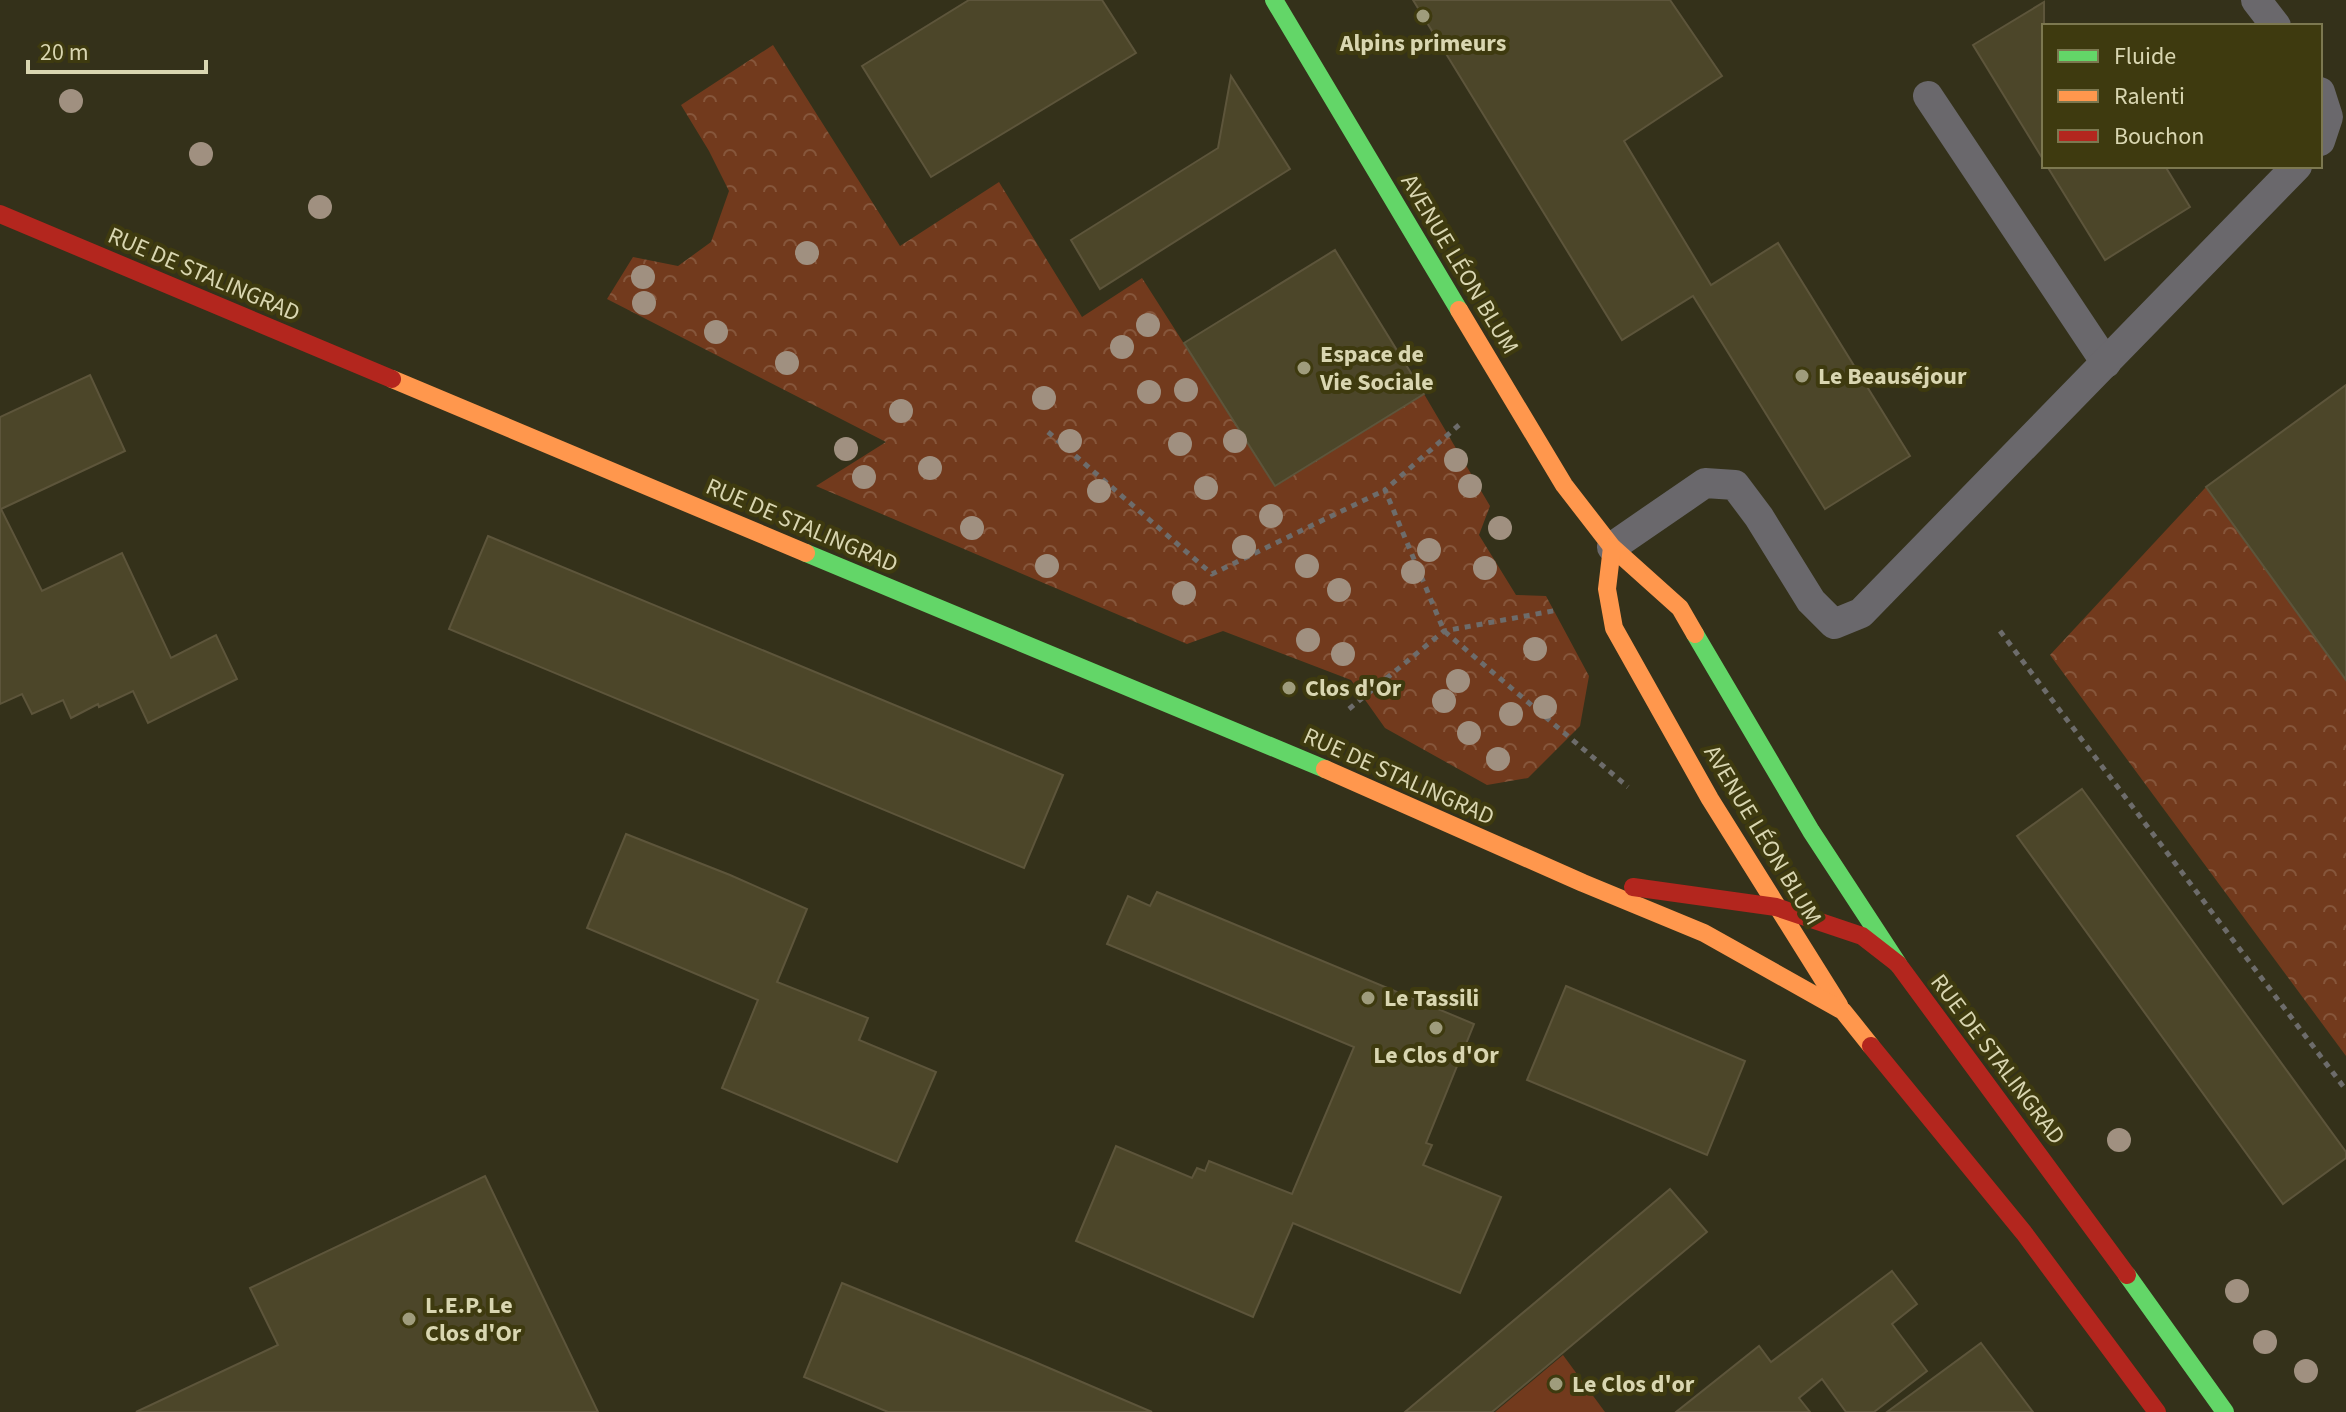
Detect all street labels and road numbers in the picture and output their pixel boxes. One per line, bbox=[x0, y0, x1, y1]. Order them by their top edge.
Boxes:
street label: AVENUE LÉON BLUM bbox=[1392, 167, 1527, 361]
street label: RUE DE STALINGRAD bbox=[102, 218, 305, 331]
street label: RUE DE STALINGRAD bbox=[700, 469, 903, 582]
street label: RUE DE STALINGRAD bbox=[1298, 719, 1500, 834]
street label: AVENUE LÉON BLUM bbox=[1695, 738, 1830, 932]
street label: RUE DE STALINGRAD bbox=[1922, 967, 2073, 1152]

